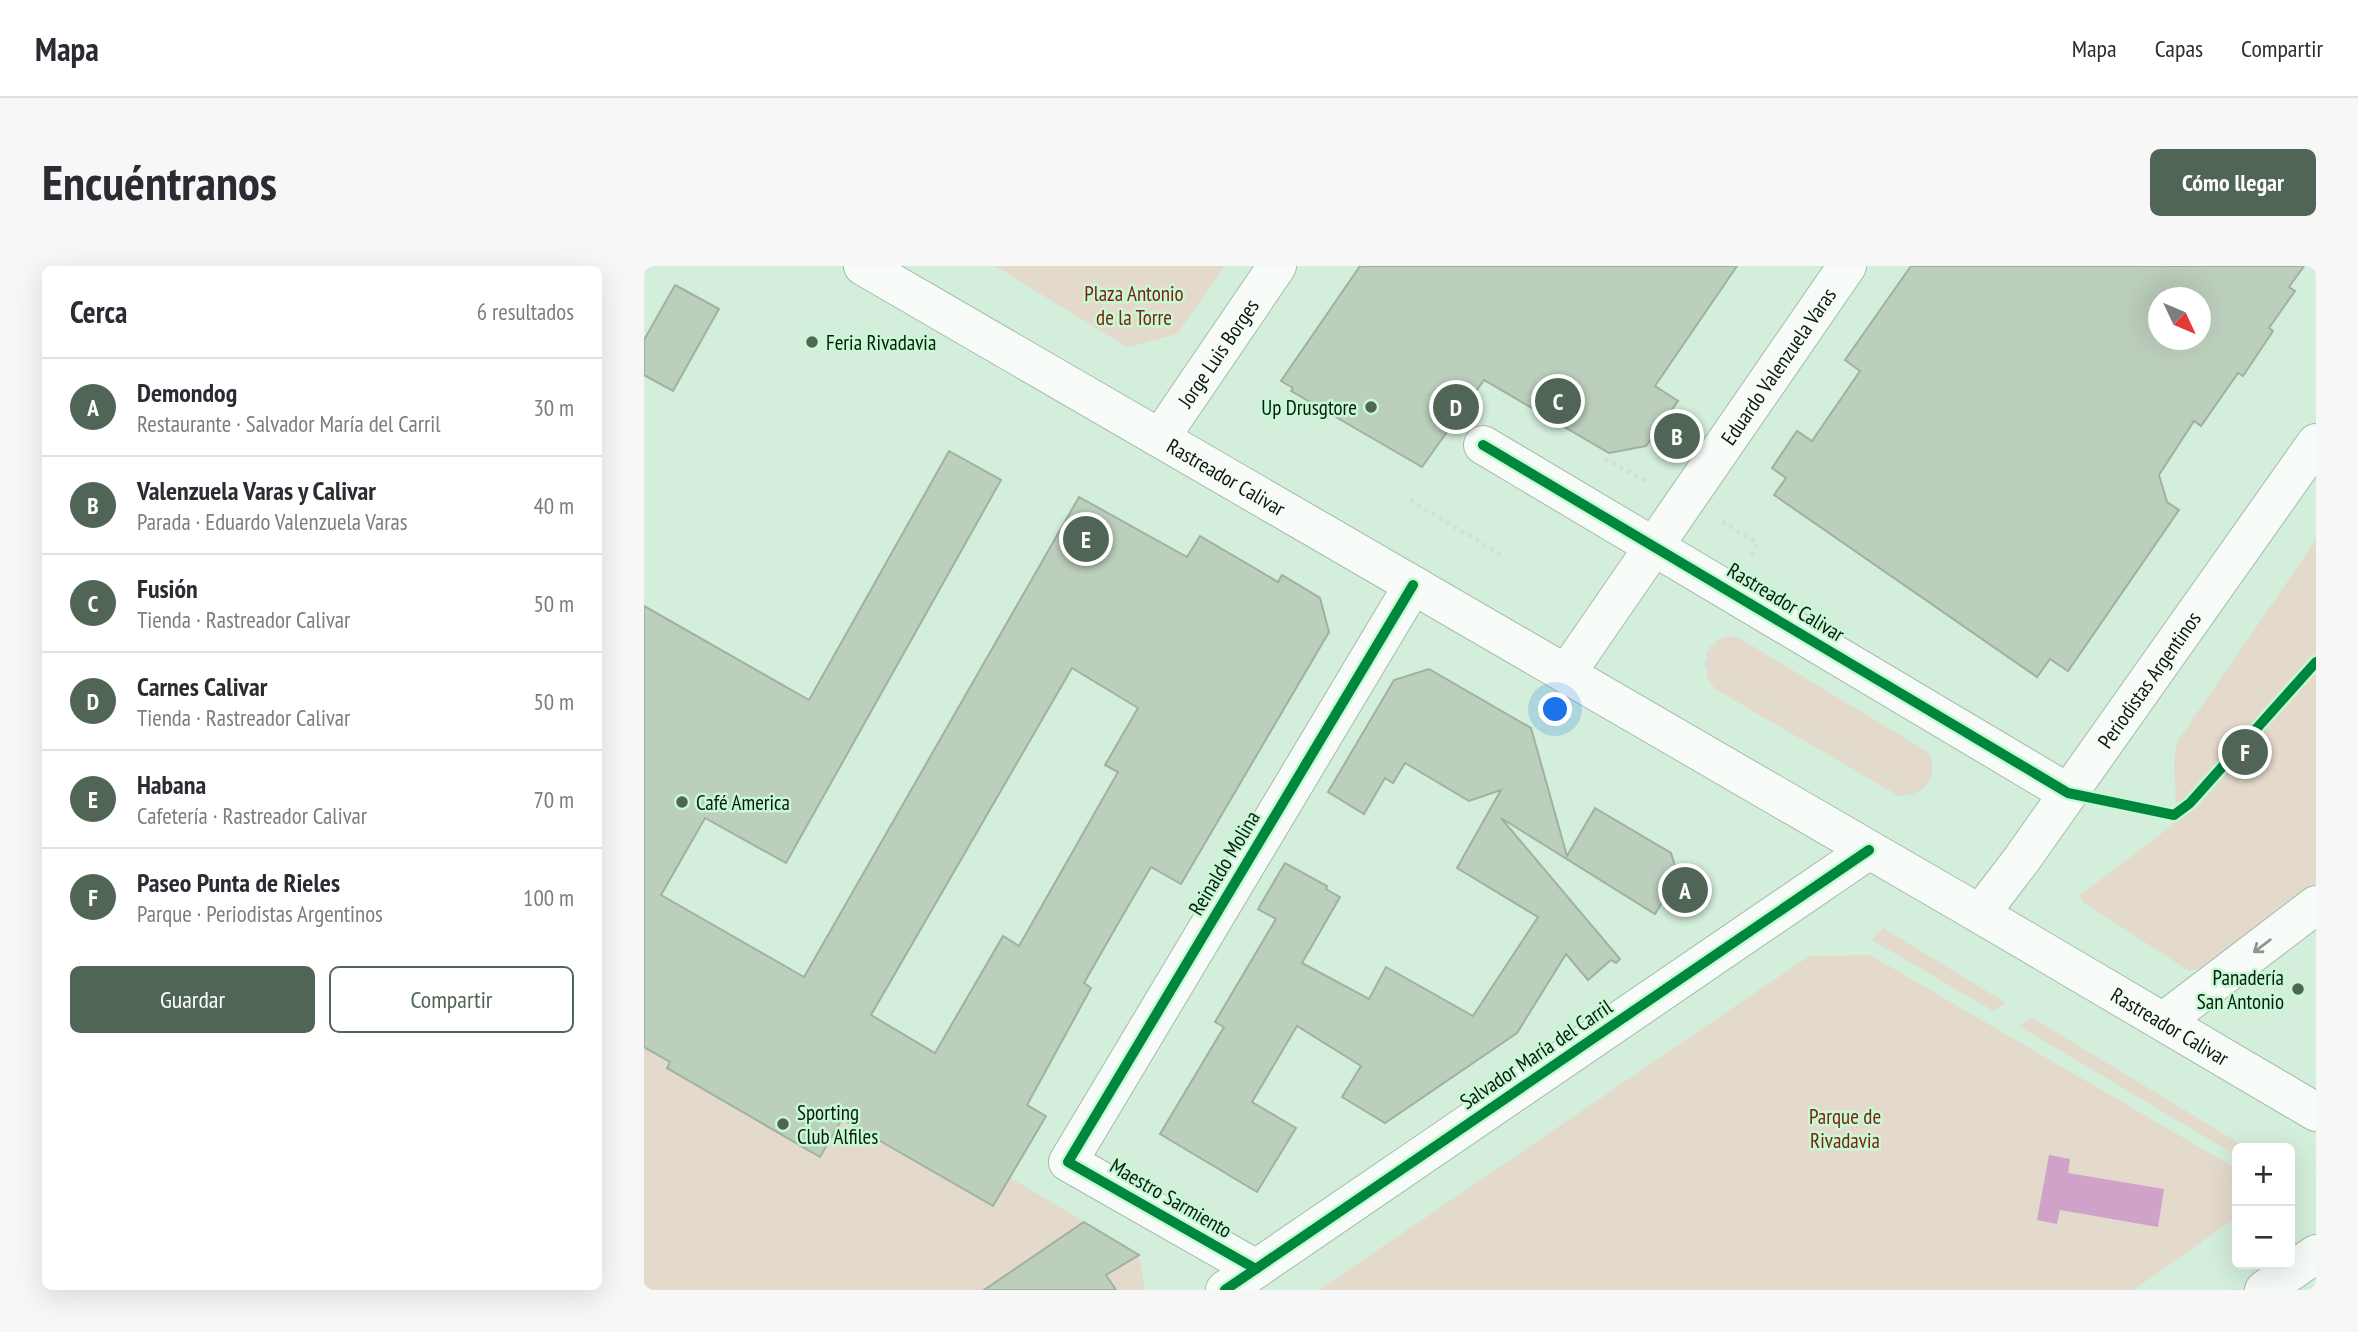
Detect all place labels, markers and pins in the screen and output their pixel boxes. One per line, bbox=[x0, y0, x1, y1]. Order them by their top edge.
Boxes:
place label: Feria Rivadavia bbox=[826, 329, 936, 356]
marker: Feria Rivadavia bbox=[804, 334, 820, 350]
pin: C bbox=[1535, 375, 1581, 427]
pin: D bbox=[1433, 381, 1479, 433]
place label: Up Drusgtore bbox=[1261, 394, 1357, 421]
marker: Up Drusgtore bbox=[1363, 399, 1379, 415]
pin: B bbox=[1654, 410, 1700, 462]
pin: E bbox=[1063, 513, 1109, 565]
pin: F bbox=[2222, 726, 2268, 778]
place label: Café America bbox=[696, 789, 790, 816]
marker: Café America bbox=[674, 794, 690, 810]
pin: A bbox=[1662, 864, 1708, 916]
place label: Panadería San Antonio bbox=[2197, 964, 2284, 1015]
marker: Panadería San Antonio bbox=[2290, 981, 2306, 997]
place label: Sporting Club Alfiles bbox=[797, 1099, 878, 1150]
marker: Sporting Club Alfiles bbox=[775, 1116, 791, 1132]

